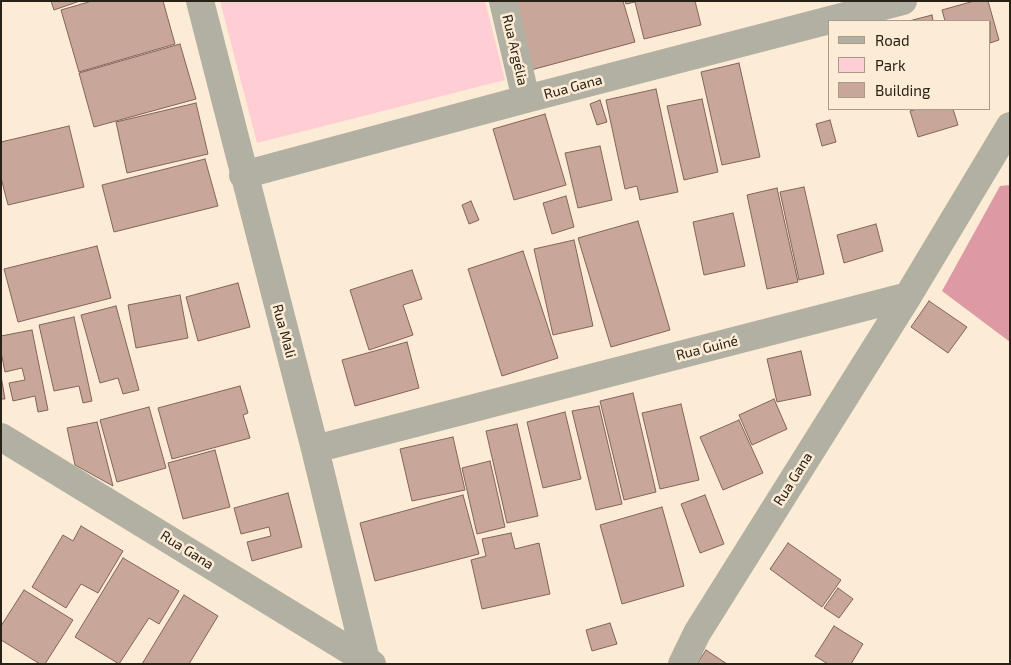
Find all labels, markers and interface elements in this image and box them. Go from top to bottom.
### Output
street label: Rua Argélia [499,13,531,87]
legend [828,20,991,110]
text: Road [875,31,910,49]
text: Park [875,56,906,74]
street label: Rua Gana [542,71,604,103]
text: Building [875,81,930,99]
street label: Rua Mali [269,302,299,360]
street label: Rua Guiné [674,332,740,364]
street label: Rua Gana [770,449,816,509]
street label: Rua Gana [157,527,217,573]

